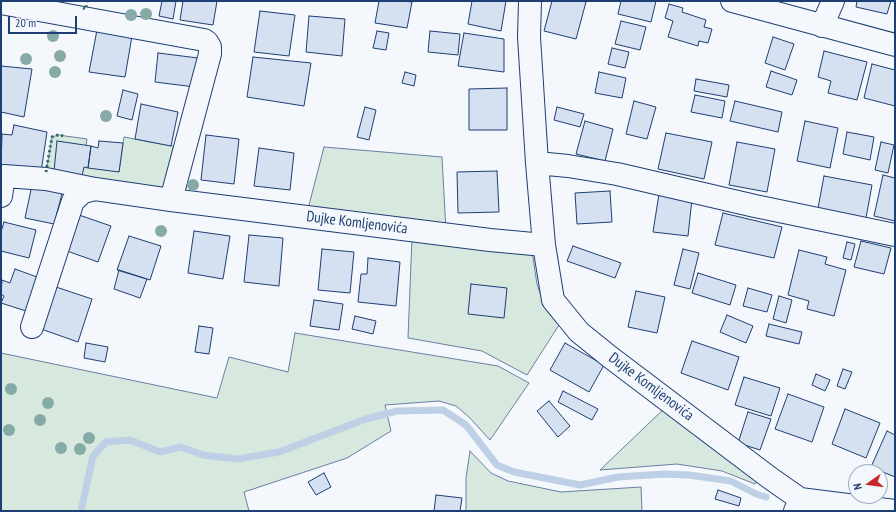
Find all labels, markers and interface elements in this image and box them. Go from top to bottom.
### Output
scale bar [10,8,79,34]
text: 20 m [15,15,36,30]
street label: Dujke Komljenovića [305,208,409,238]
street label: Dujke Komljenovića [605,349,697,425]
north arrow [848,464,888,504]
text: N [850,482,865,491]

